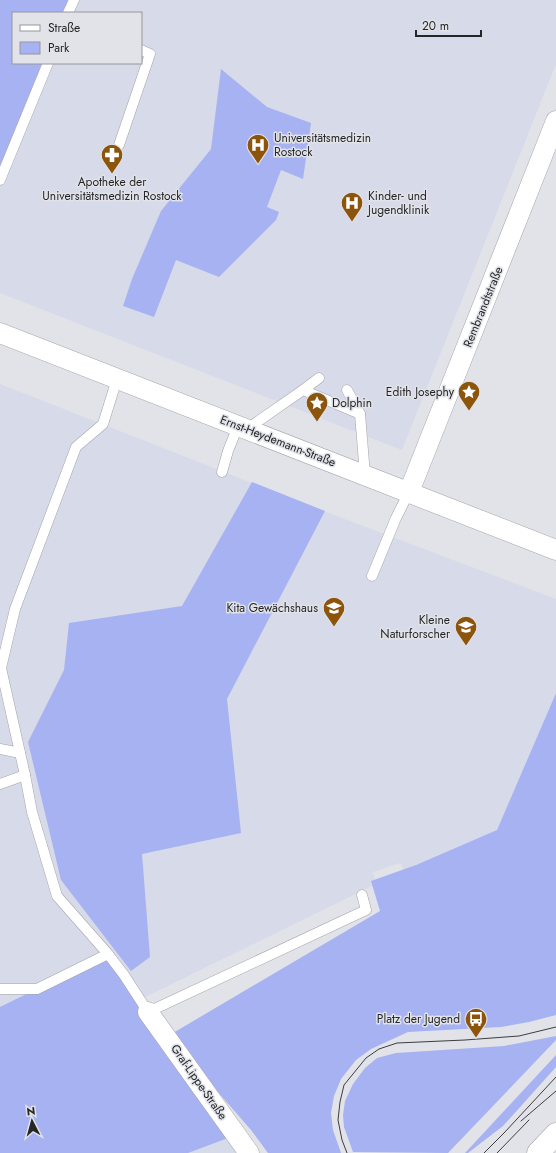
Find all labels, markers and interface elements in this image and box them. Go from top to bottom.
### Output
legend [12,12,142,64]
scale bar [416,12,481,38]
text: 20 m [422,17,449,35]
text: Straße [48,19,80,37]
text: Park [48,39,70,57]
place label: Universitätsmedizin Rostock [274,129,371,161]
hospital icon: Universitätsmedizin Rostock [245,132,271,165]
pharmacy icon: Apotheke der Universitätsmedizin Rostock [99,142,125,175]
place label: Apotheke der Universitätsmedizin Rostock [42,173,182,205]
place label: Kinder- und Jugendklinik [366,187,430,219]
hospital icon: Kinder- und Jugendklinik [339,190,365,223]
street label: Rembrandtstraße [459,264,507,350]
place icon: Edith Josephy [456,379,482,412]
place label: Edith Josephy [386,383,455,401]
place icon: Dolphin [304,390,330,423]
place label: Dolphin [332,394,372,412]
street label: Ernst-Heydemann-Straße [217,411,339,471]
school or university icon: Kita Gewächshaus [321,595,347,628]
place label: Kita Gewächshaus [226,599,318,617]
place label: Kleine Naturforscher [380,611,451,643]
school or university icon: Kleine Naturforscher [453,614,479,647]
bus stop icon: Platz der Jugend [463,1006,489,1039]
place label: Platz der Jugend [377,1010,460,1028]
street label: Graf-Lippe-Straße [166,1041,232,1123]
north arrow [12,1101,52,1141]
text: N [26,1103,36,1119]

